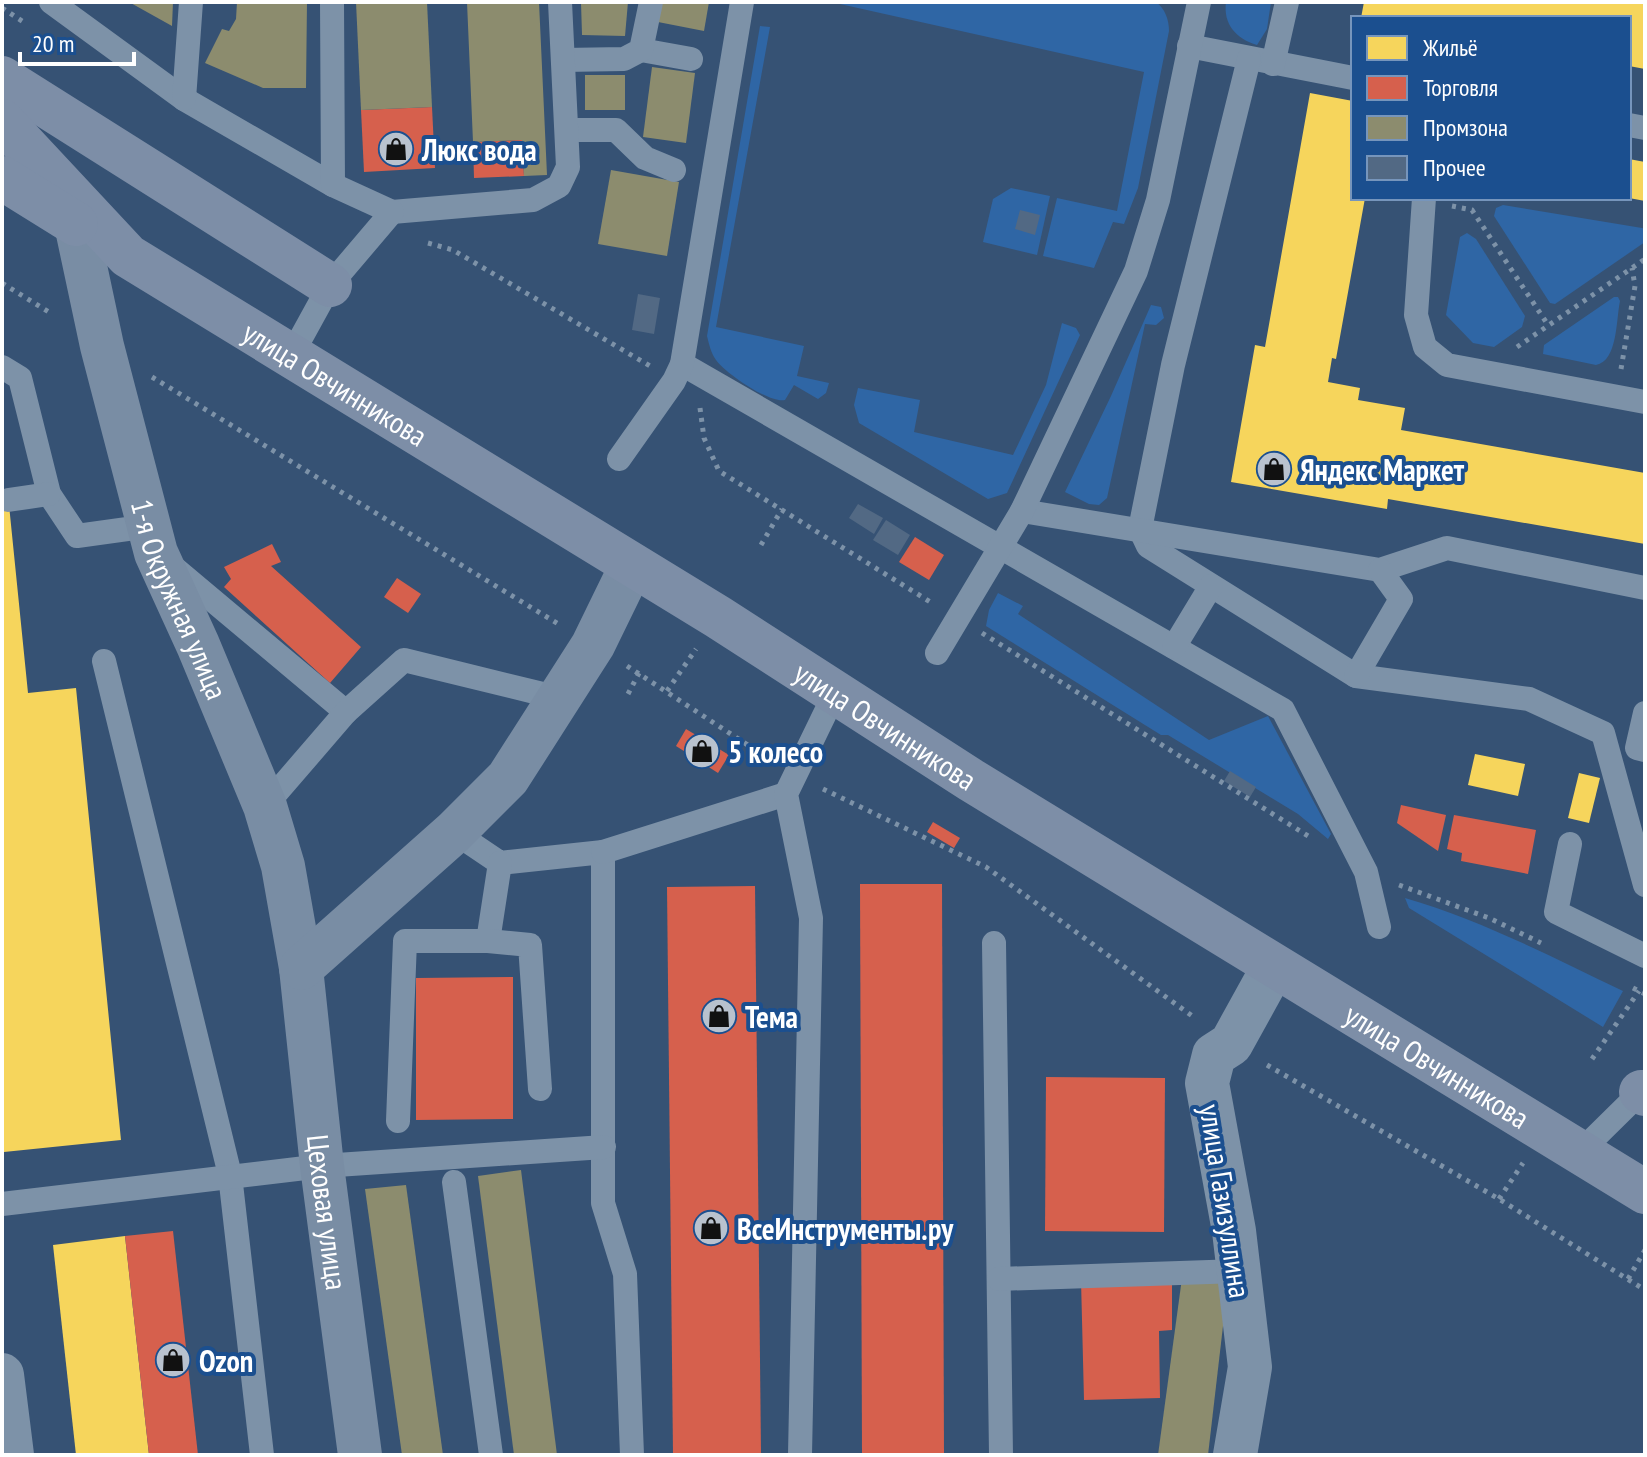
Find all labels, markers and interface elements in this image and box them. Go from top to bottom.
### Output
scale bar [20,16,134,66]
legend [1351,16,1631,200]
text: 20 m [32,28,74,59]
text: Жильё [1422,32,1478,63]
text: Торговля [1423,72,1498,103]
text: Промзона [1423,112,1508,143]
shop icon: Люкс вода [377,130,415,168]
place label: Люкс вода [421,130,537,169]
text: Прочее [1423,152,1486,183]
street label: улица Овчинникова [236,312,435,454]
shop icon: Яндекс Маркет [1255,450,1293,488]
place label: Яндекс Маркет [1300,450,1465,489]
street label: 1-я Окружная улица [123,495,238,705]
street label: улица Овчинникова [787,652,984,798]
shop icon: 5 колесо [683,732,721,770]
place label: 5 колесо [728,732,823,771]
street label: улица Овчинникова [1338,994,1537,1136]
shop icon: Тема [700,997,738,1035]
place label: Тема [745,997,798,1036]
street label: улица Газизуллина [1191,1101,1261,1301]
street label: Цеховая улица [299,1132,358,1292]
shop icon: ВсеИнструменты.ру [692,1209,730,1247]
place label: ВсеИнструменты.ру [737,1209,954,1248]
shop icon: Ozon [154,1341,192,1379]
place label: Ozon [199,1341,253,1380]

